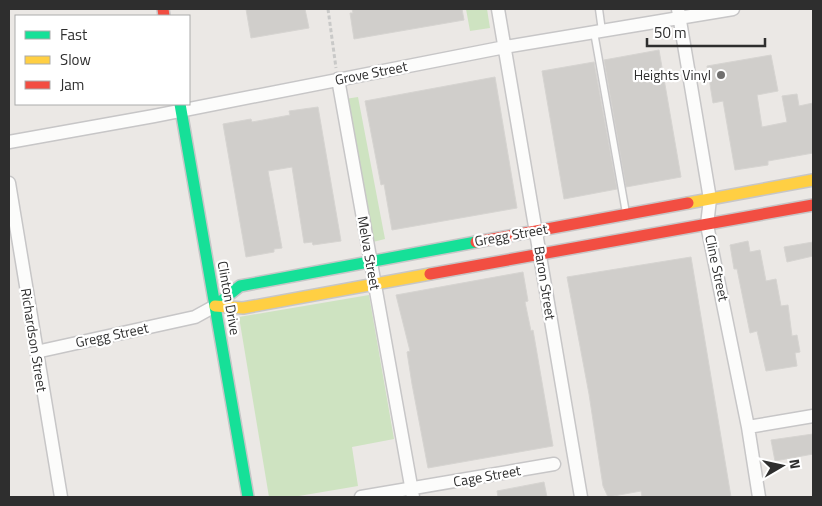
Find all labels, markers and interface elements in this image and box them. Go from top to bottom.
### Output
legend [15,15,190,105]
scale bar [647,15,764,47]
text: 50 m [654,21,687,44]
text: Fast [60,23,88,46]
text: Slow [60,48,91,71]
street label: Grove Street [333,55,409,90]
place label: Heights Vinyl [634,64,711,85]
marker: Heights Vinyl [715,69,727,81]
text: Jam [60,73,84,96]
street label: Melva Street [353,214,386,292]
street label: Gregg Street [473,218,549,251]
street label: Cline Street [700,233,735,303]
street label: Baron Street [529,245,562,321]
street label: Clinton Drive [213,259,246,337]
street label: Richardson Street [16,286,53,393]
street label: Gregg Street [74,317,150,352]
north arrow [757,441,807,491]
text: N [784,457,806,470]
street label: Cage Street [452,459,522,492]

